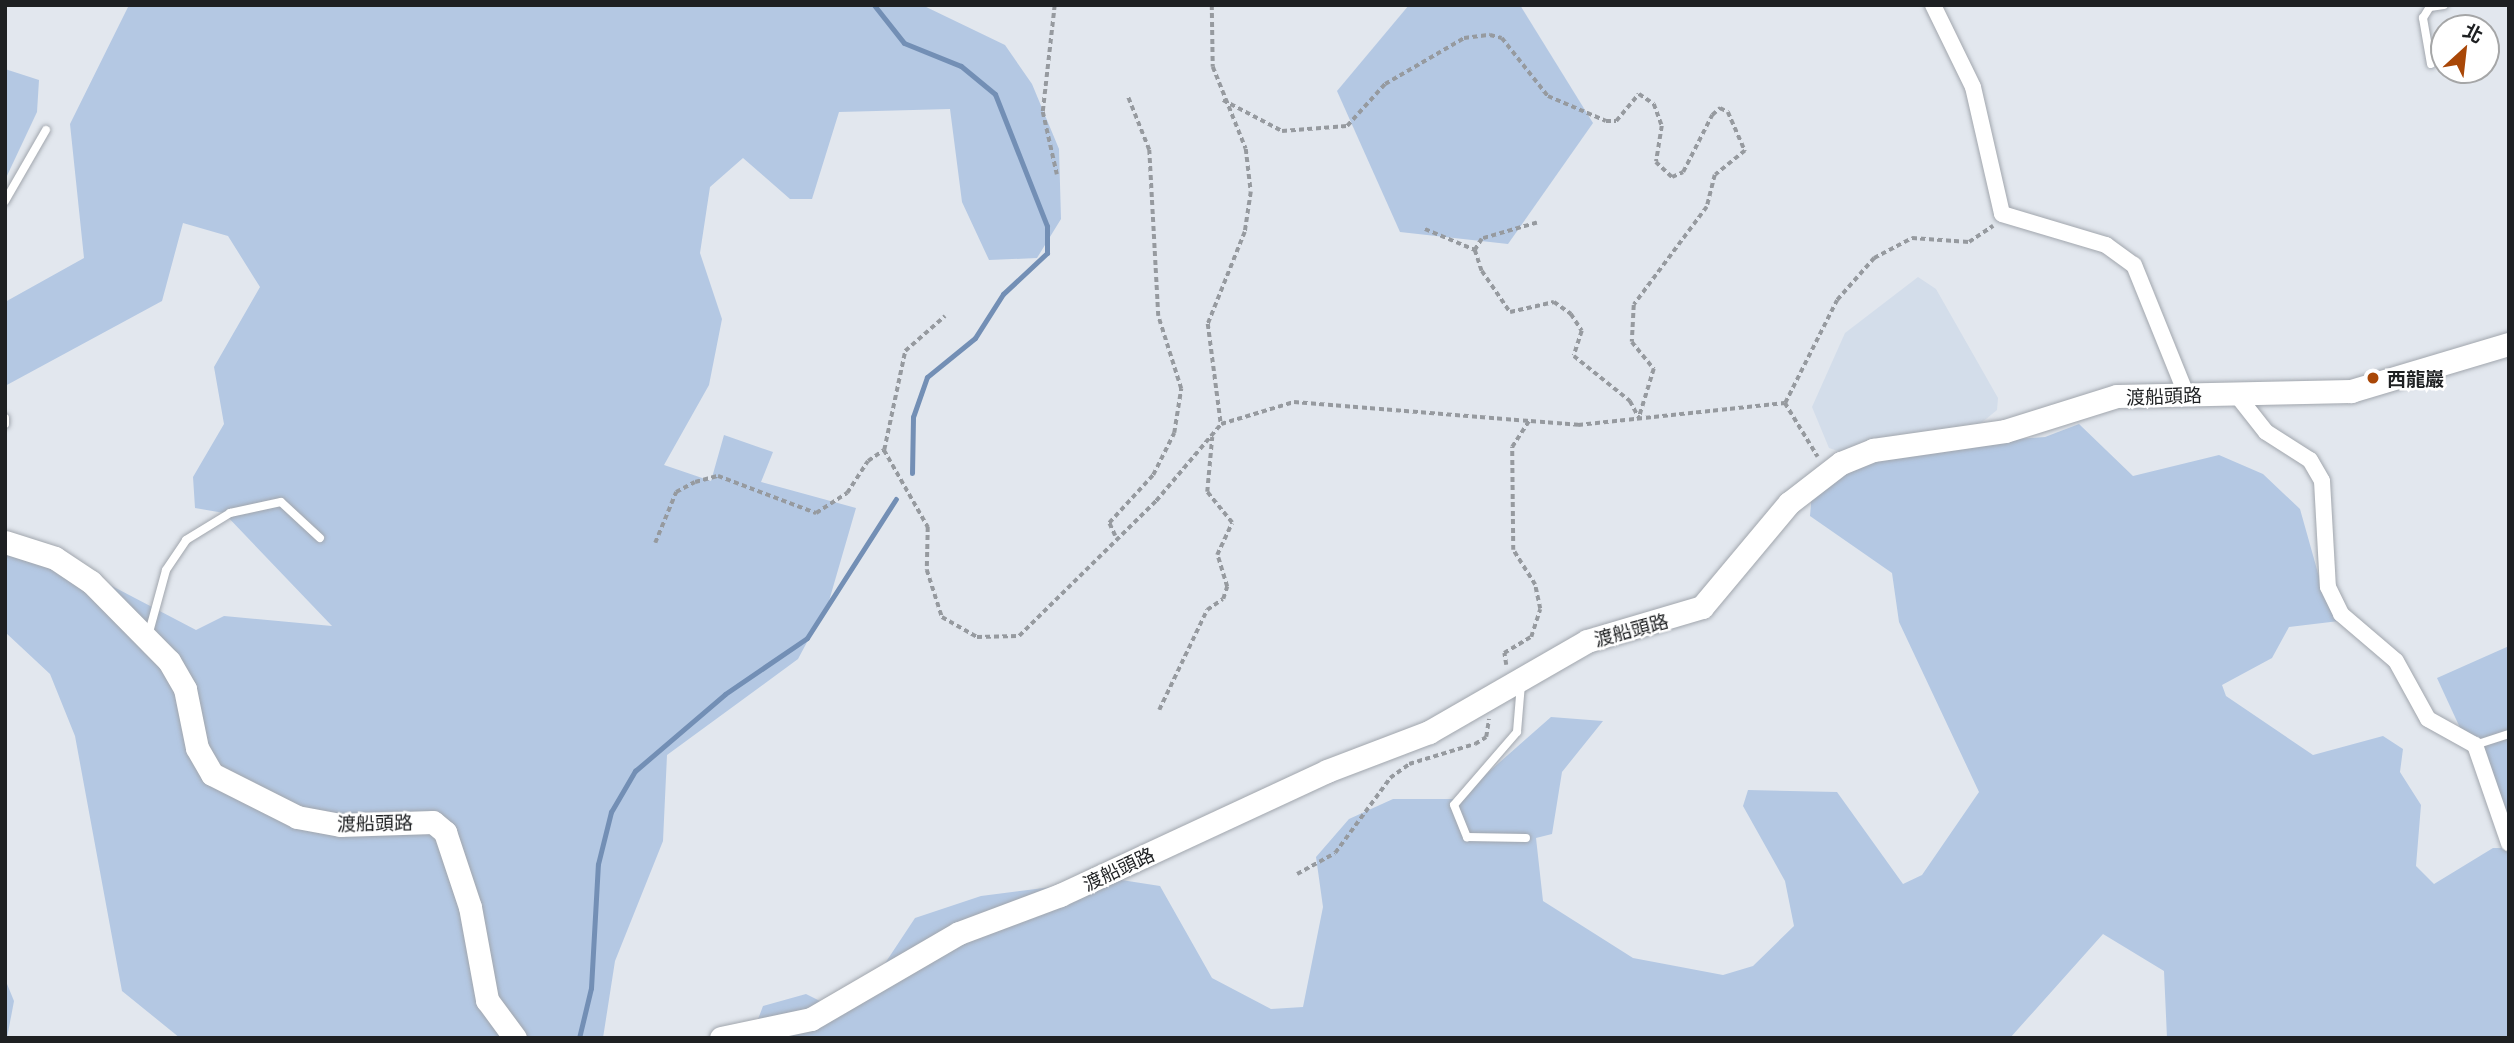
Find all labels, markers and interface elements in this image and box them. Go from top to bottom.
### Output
north arrow [2430,14,2500,84]
text: 北 [2459,15,2488,48]
place label: 西龍巖 [2387,367,2444,389]
marker: 西龍巖 [2365,370,2381,386]
street label: 渡船頭路 [2126,382,2202,408]
street label: 渡船頭路 [1591,608,1671,650]
street label: 渡船頭路 [337,810,413,834]
street label: 渡船頭路 [1079,842,1157,894]

